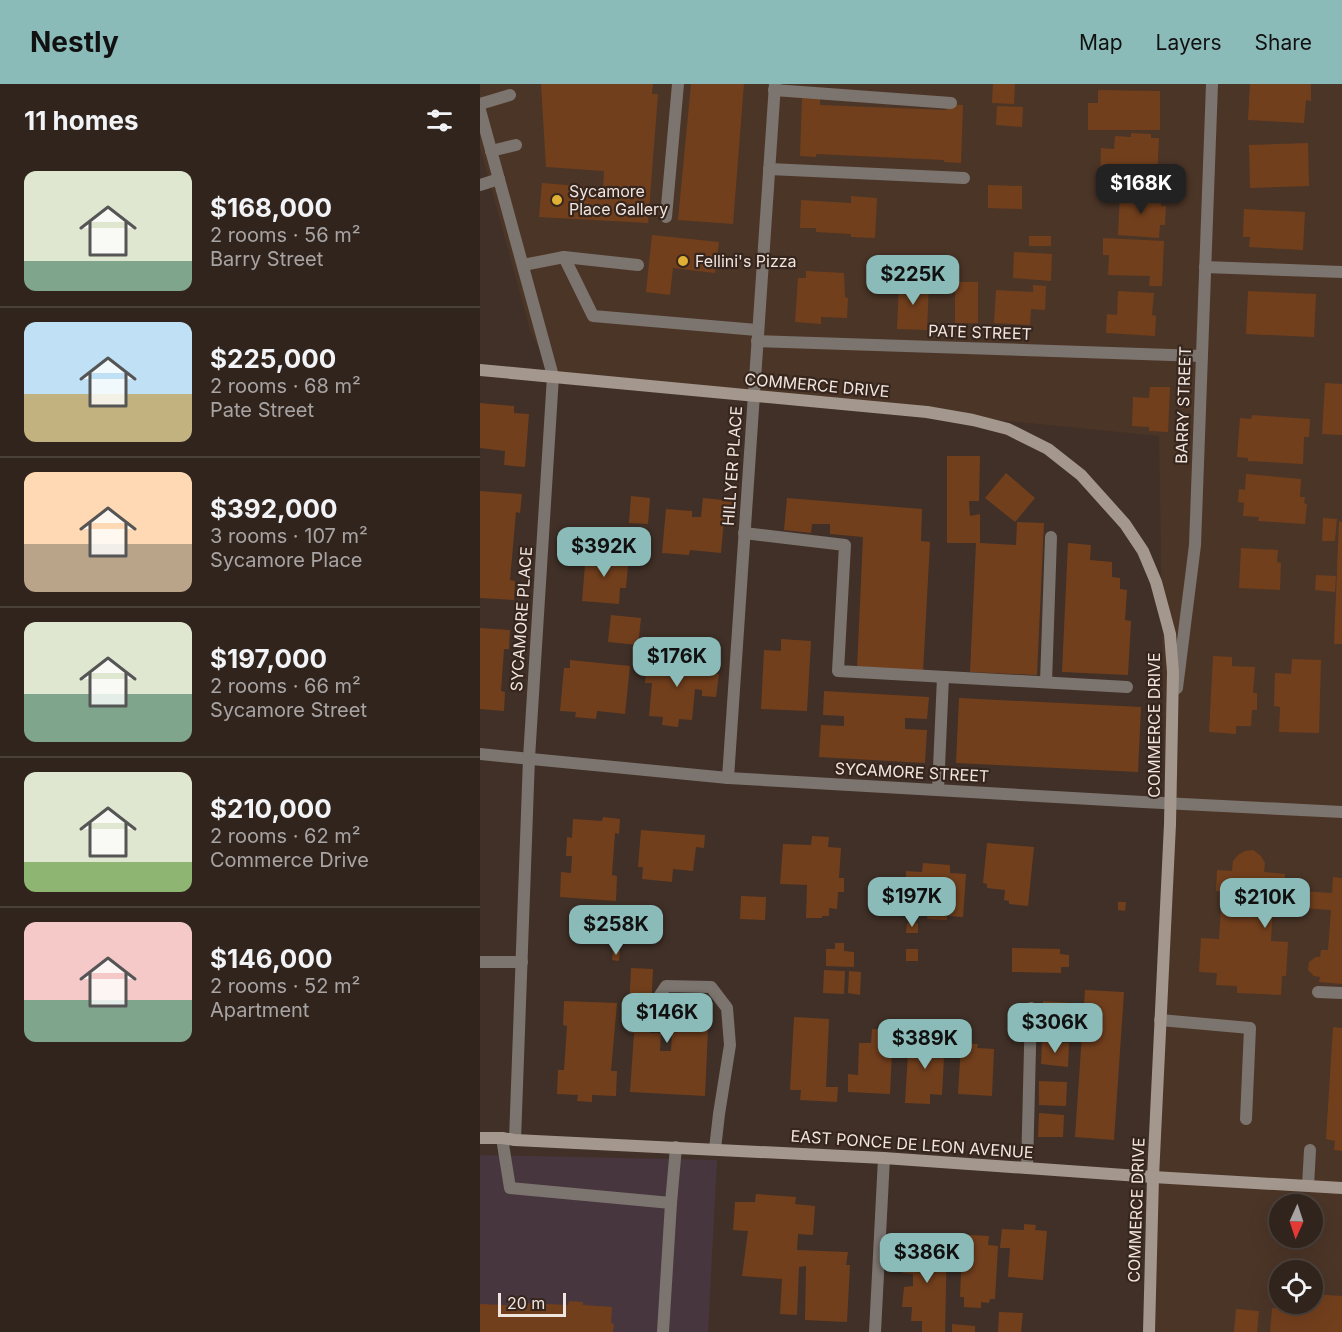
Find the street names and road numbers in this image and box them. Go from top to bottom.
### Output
street label: PATE STREET [928,320,1032,344]
street label: BARRY STREET [1171,346,1195,464]
street label: COMMERCE DRIVE [744,369,890,401]
street label: HILLYER PLACE [718,405,746,527]
street label: SYCAMORE PLACE [506,546,536,692]
street label: COMMERCE DRIVE [1144,652,1164,798]
street label: SYCAMORE STREET [834,758,990,786]
street label: EAST PONCE DE LEON AVENUE [790,1126,1034,1162]
street label: COMMERCE DRIVE [1123,1137,1149,1283]

